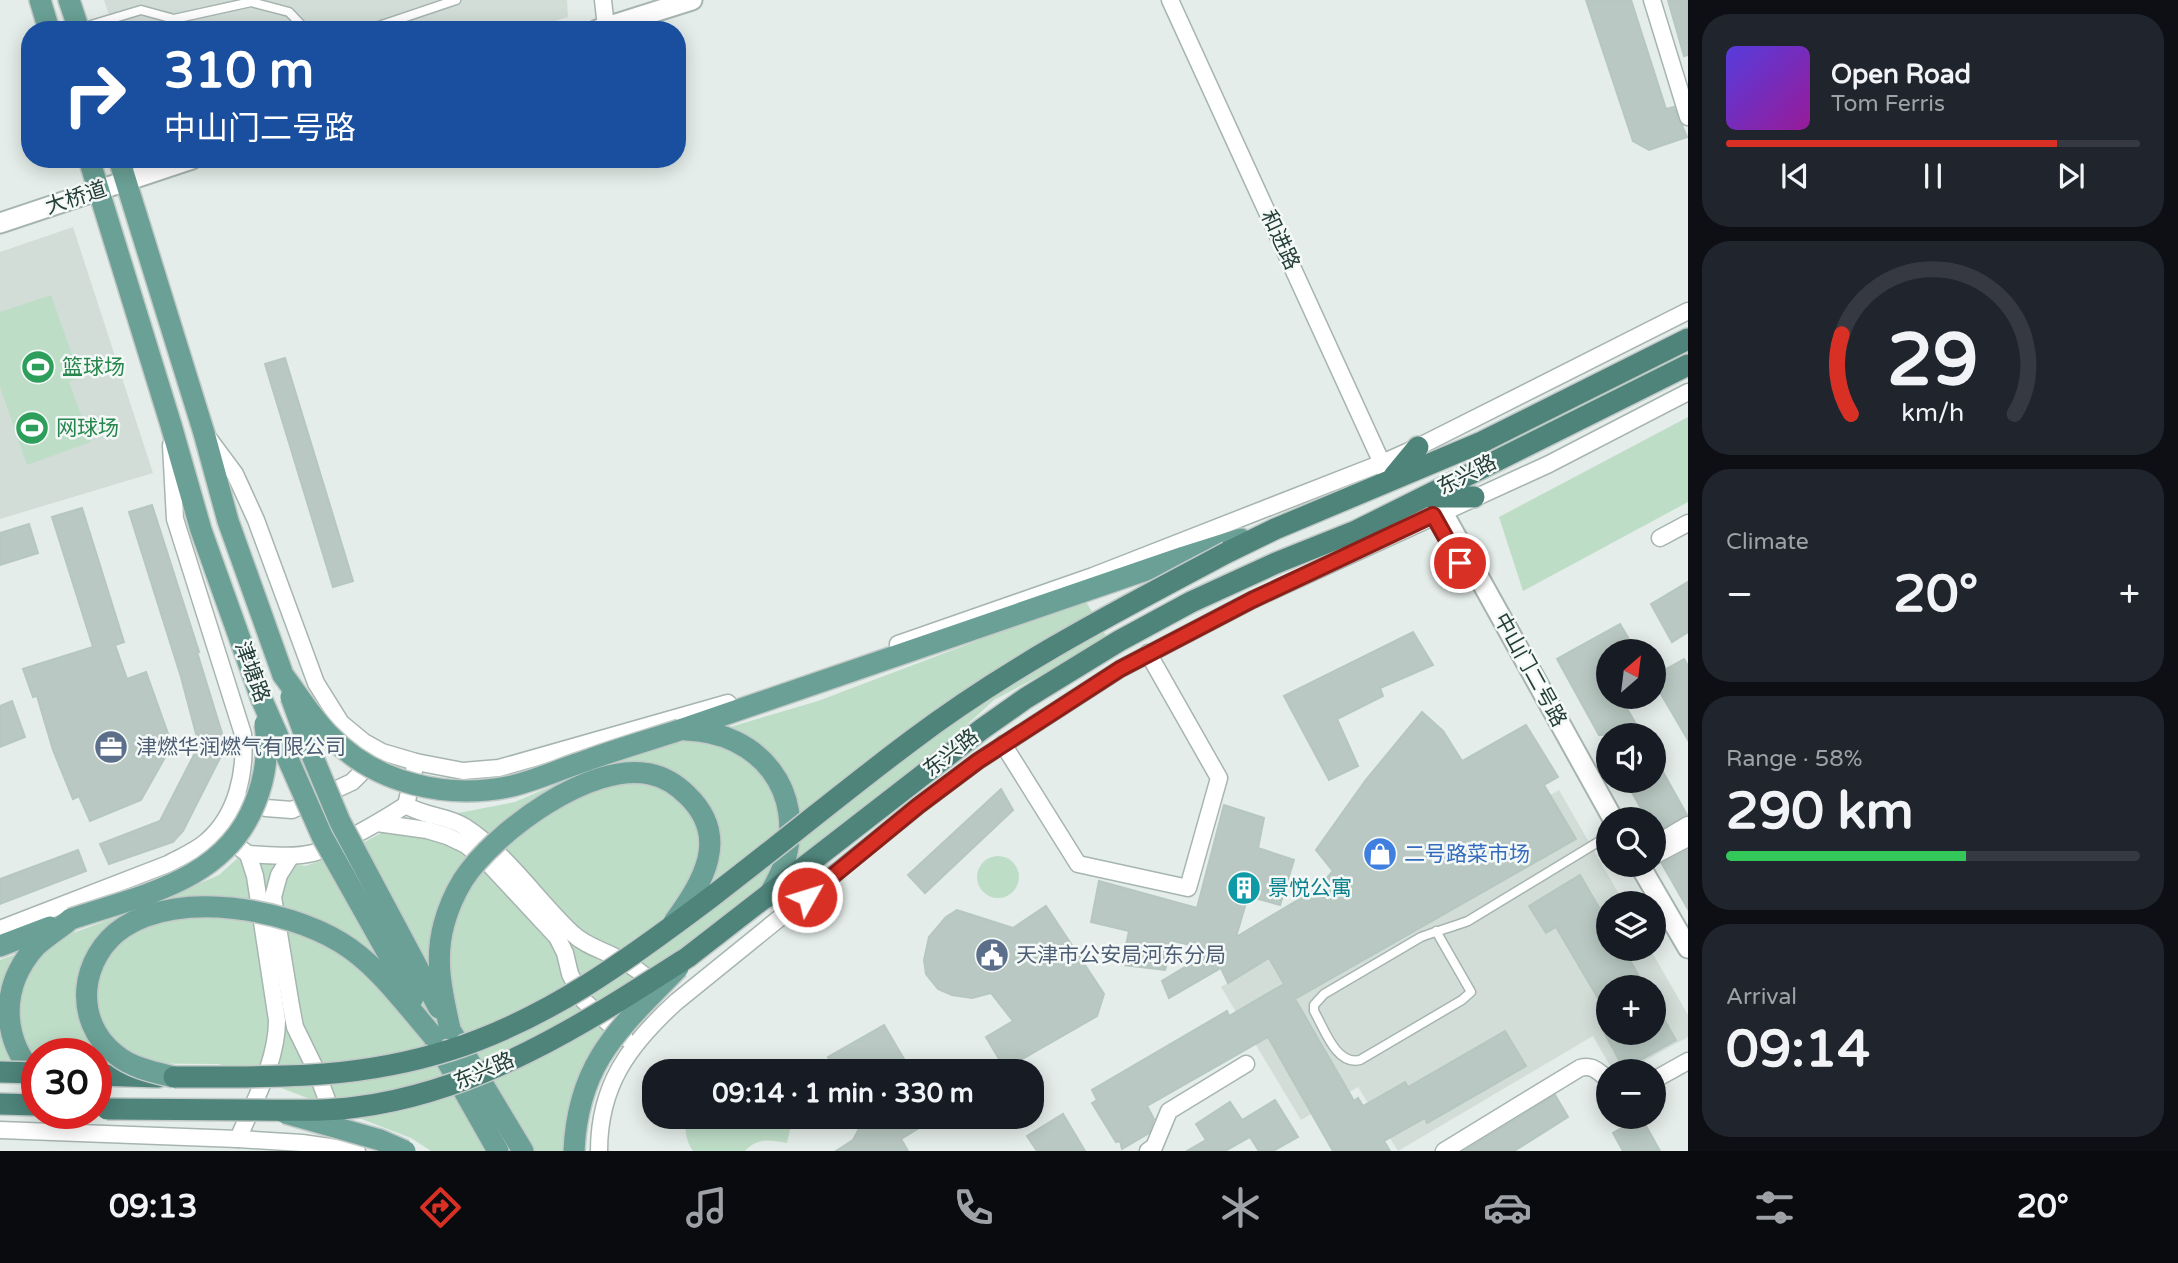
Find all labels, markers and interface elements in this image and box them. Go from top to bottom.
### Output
text: 310 m [164,42,314,101]
icon: right [49,49,140,140]
text: Open Road [1831,59,1971,90]
text: Tom Ferris [1831,90,1945,118]
text: 中山门二号路 [164,110,356,148]
icon: previous [1776,157,1814,195]
icon: pause [1914,157,1952,195]
icon: next [2052,157,2090,195]
street label: 大桥道 [42,176,110,220]
street label: 和进路 [1255,206,1305,274]
text: 29 [1887,318,1979,406]
sports icon: 篮球场 [19,348,57,386]
place label: 篮球场 [62,355,125,380]
text: km/h [1902,398,1964,428]
sports icon: 网球场 [13,409,51,447]
place label: 网球场 [56,416,119,441]
street label: 东兴路 [1433,450,1501,500]
text: Climate [1726,528,1809,556]
pin [1430,533,1490,593]
icon: arrive [1441,544,1479,582]
text: 20° [1893,563,1978,626]
text: − [1726,572,1753,618]
text: + [2119,572,2140,618]
street label: 中山门二号路 [1489,609,1571,731]
street label: 津塘路 [229,638,275,706]
north arrow [1596,639,1666,709]
map controls [1596,639,1666,1129]
button: sound [1596,723,1666,793]
street label: 东兴路 [918,724,984,782]
office icon: 津燃华润燃气有限公司 [92,728,130,766]
place label: 津燃华润燃气有限公司 [136,735,346,760]
text: Range · 58% [1726,745,1862,773]
text: 290 km [1726,780,1914,843]
button: search [1596,807,1666,877]
shop icon: 二号路菜市场 [1361,835,1399,873]
place label: 二号路菜市场 [1404,842,1530,867]
position arrow [770,860,844,934]
building icon: 景悦公寓 [1225,869,1263,907]
place label: 景悦公寓 [1268,876,1352,901]
button: layers [1596,891,1666,961]
public building icon: 天津市公安局河东分局 [973,936,1011,974]
place label: 天津市公安局河东分局 [1016,943,1226,968]
button: + [1596,975,1666,1045]
text: Arrival [1726,983,1797,1011]
text: 09:14 [1726,1018,1870,1081]
speed limit sign: 30 [21,1038,112,1129]
street label: 东兴路 [450,1047,518,1095]
button: − [1596,1059,1666,1129]
text: 09:14 · 1 min · 330 m [712,1078,974,1109]
icon: directions [416,1183,465,1232]
icon: music [682,1183,731,1232]
icon: phone [949,1183,998,1232]
icon: climate [1216,1183,1265,1232]
icon: car [1483,1183,1532,1232]
icon: filters [1750,1183,1799,1232]
text: 09:13 [109,1188,198,1226]
text: 20° [2017,1188,2069,1226]

